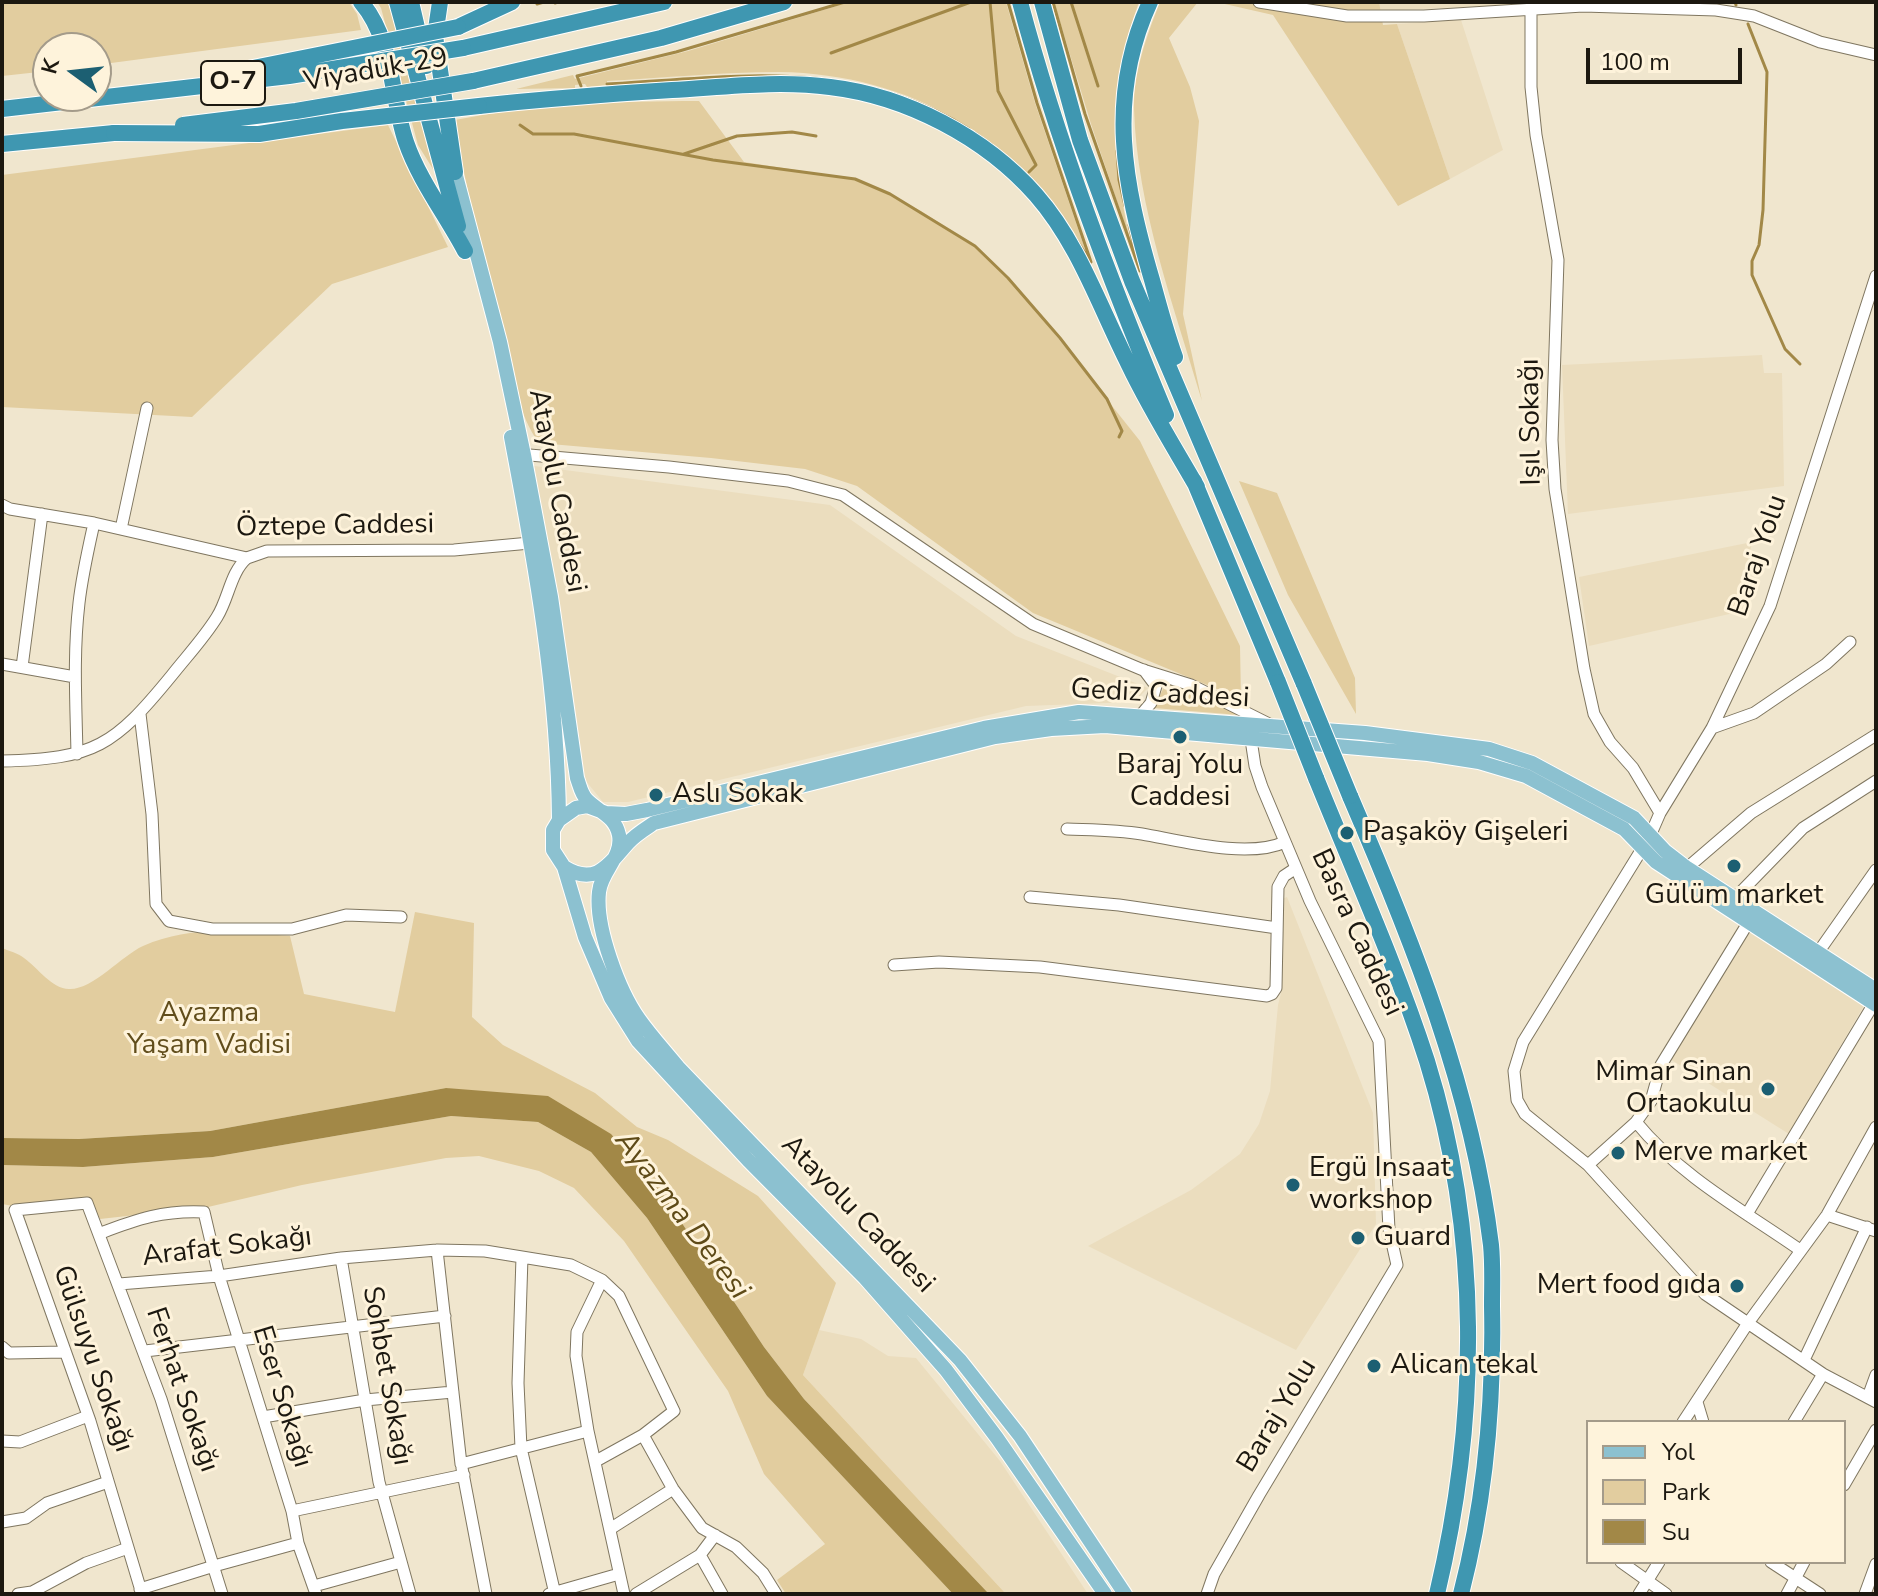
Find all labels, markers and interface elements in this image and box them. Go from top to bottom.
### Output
north arrow [32,32,112,112]
scale bar [1590,32,1746,82]
street label: Viyadük-29 [301,42,451,100]
text: 100 m [1600,46,1670,78]
text: K [34,55,67,77]
road number: O-7 [201,61,265,105]
street label: Işıl Sokağı [1514,358,1550,486]
street label: Atayolu Caddesi [520,387,592,595]
street label: Baraj Yolu [1723,491,1795,621]
street label: Öztepe Caddesi [236,508,434,546]
street label: Gediz Caddesi [1070,674,1250,716]
marker: Baraj Yolu Caddesi [1171,728,1189,746]
place label: Baraj Yolu Caddesi [1117,749,1243,815]
place label: Aslı Sokak [672,778,803,812]
marker: Aslı Sokak [647,786,665,804]
place label: Paşaköy Gişeleri [1363,816,1569,850]
marker: Paşaköy Gişeleri [1338,824,1356,842]
street label: Basra Caddesi [1303,844,1409,1022]
marker: Gülüm market [1725,857,1743,875]
place label: Gülüm market [1645,879,1823,913]
park label: Ayazma Yaşam Vadisi [127,997,291,1063]
place label: Mimar Sinan Ortaokulu [1595,1056,1752,1122]
marker: Mimar Sinan Ortaokulu [1759,1080,1777,1098]
water label: Ayazma Deresi [606,1125,756,1307]
street label: Atayolu Caddesi [773,1129,941,1301]
place label: Merve market [1634,1136,1807,1170]
marker: Merve market [1609,1144,1627,1162]
place label: Ergü Insaat workshop [1309,1152,1451,1218]
marker: Ergü Insaat workshop [1284,1176,1302,1194]
street label: Arafat Sokağı [140,1221,314,1275]
place label: Guard [1374,1221,1451,1255]
marker: Guard [1349,1229,1367,1247]
street label: Gülsuyu Sokağı [44,1261,140,1457]
place label: Mert food gıda [1537,1269,1721,1303]
marker: Mert food gıda [1728,1277,1746,1295]
street label: Sohbet Sokağı [354,1284,418,1468]
street label: Ferhat Sokağı [137,1303,225,1477]
street label: Eser Sokağı [244,1322,318,1472]
place label: Alican tekal [1390,1349,1538,1383]
street label: Baraj Yolu [1231,1353,1325,1479]
marker: Alican tekal [1365,1357,1383,1375]
legend [1586,1420,1846,1564]
text: Yol [1662,1436,1695,1468]
text: Park [1662,1476,1710,1508]
text: Su [1662,1516,1690,1548]

